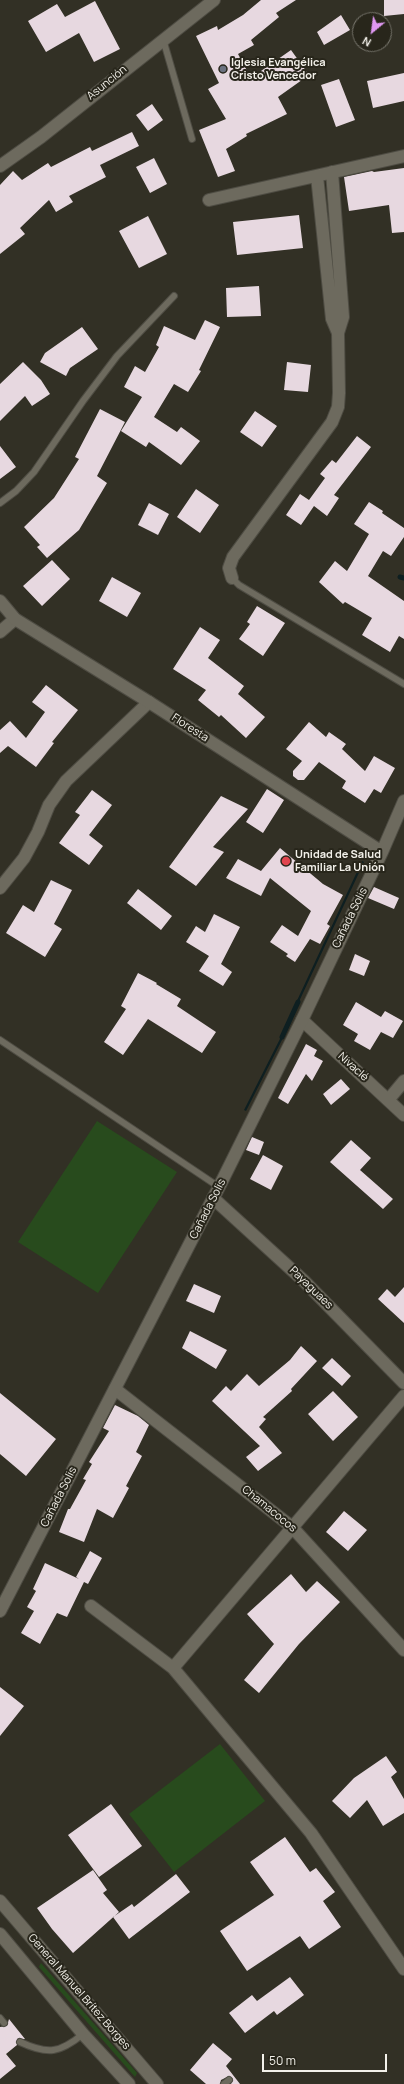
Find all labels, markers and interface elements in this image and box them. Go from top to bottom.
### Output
north arrow [352,12,392,52]
text: N [359,34,374,51]
place label: Iglesia Evangélica Cristo Vencedor [231,56,326,82]
street label: Asunción [84,63,130,103]
marker: Iglesia Evangélica Cristo Vencedor [218,64,228,74]
street label: Floresta [169,711,211,745]
place label: Unidad de Salud Familiar La Unión [295,848,385,874]
marker: Unidad de Salud Familiar La Unión [280,855,292,867]
street label: Cañada Solis [330,886,370,950]
street label: Nivaclé [335,1050,371,1084]
street label: Cañada Solis [187,1177,229,1241]
street label: Payaguaes [287,1264,335,1312]
street label: Cañada Solis [38,1465,80,1529]
street label: Chamacocos [239,1483,299,1535]
street label: General Manuel Brítez Borges [25,1932,133,2052]
scale bar [264,2046,389,2072]
text: 50 m [269,2052,296,2069]

